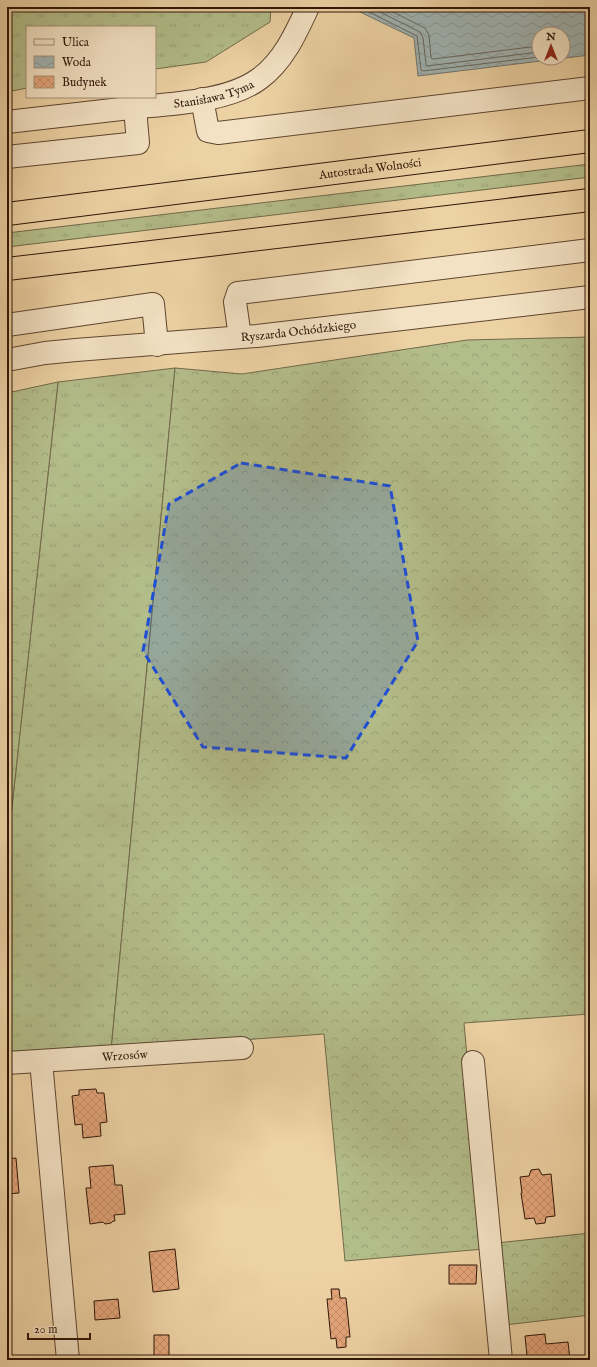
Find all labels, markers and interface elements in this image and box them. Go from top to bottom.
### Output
legend [26,26,156,98]
north arrow [531,26,571,66]
text: N [545,30,556,44]
text: Ulica [62,35,90,50]
text: Woda [62,55,92,70]
text: Budynek [62,75,107,90]
street label: Stanisława Tyma [173,76,257,111]
street label: Autostrada Wolności [317,155,422,182]
street label: Ryszarda Ochódzkiego [240,317,357,345]
street label: Wrzosów [101,1046,149,1064]
scale bar [28,1315,90,1341]
text: 20 m [34,1322,57,1337]

